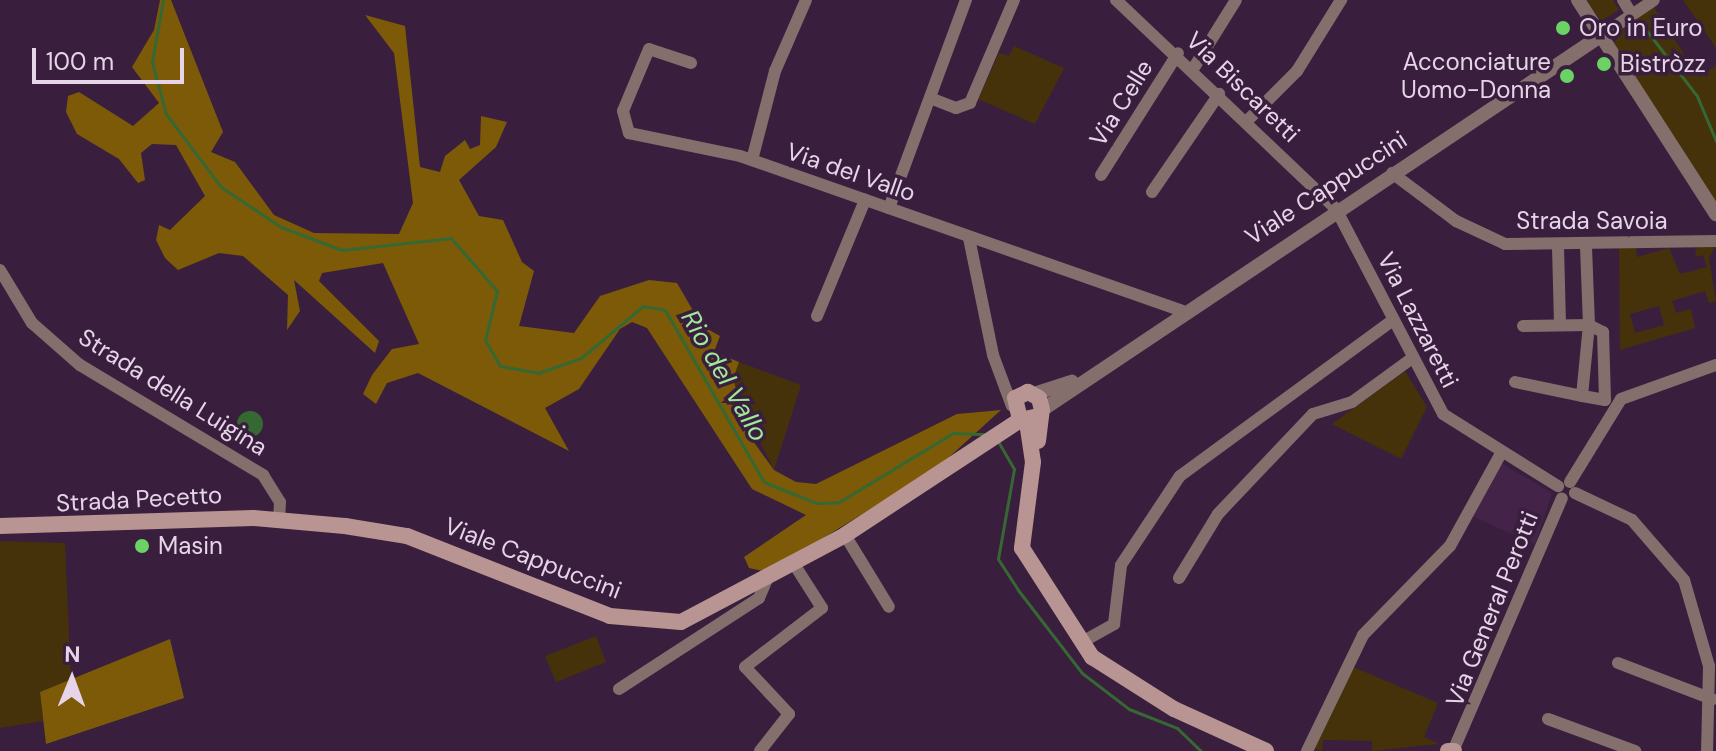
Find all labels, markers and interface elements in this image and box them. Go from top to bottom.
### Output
place label: Oro in Euro [1579,14,1703,42]
marker: Oro in Euro [1554,19,1572,37]
street label: Via Biscaretti [1180,26,1306,148]
scale bar [36,32,188,82]
text: 100 m [46,46,114,77]
place label: Acconciature Uomo-Donna [1401,48,1551,104]
place label: Bistròzz [1620,50,1706,78]
street label: Via Celle [1083,54,1159,152]
marker: Bistròzz [1595,55,1613,73]
marker: Acconciature Uomo-Donna [1558,67,1576,85]
street label: Viale Cappuccini [1240,125,1412,251]
street label: Via del Vallo [783,137,919,207]
street label: Strada Savoia [1516,207,1668,235]
street label: Via Lazzaretti [1372,247,1464,393]
water label: Rio del Vallo [674,305,774,447]
street label: Strada della Luigina [73,322,273,462]
street label: Strada Pecetto [55,480,223,518]
street label: Via General Perotti [1440,507,1544,711]
street label: Viale Cappuccini [441,511,625,605]
place label: Masin [158,532,223,560]
marker: Masin [133,537,151,555]
north arrow [32,639,112,719]
text: N [64,640,81,669]

